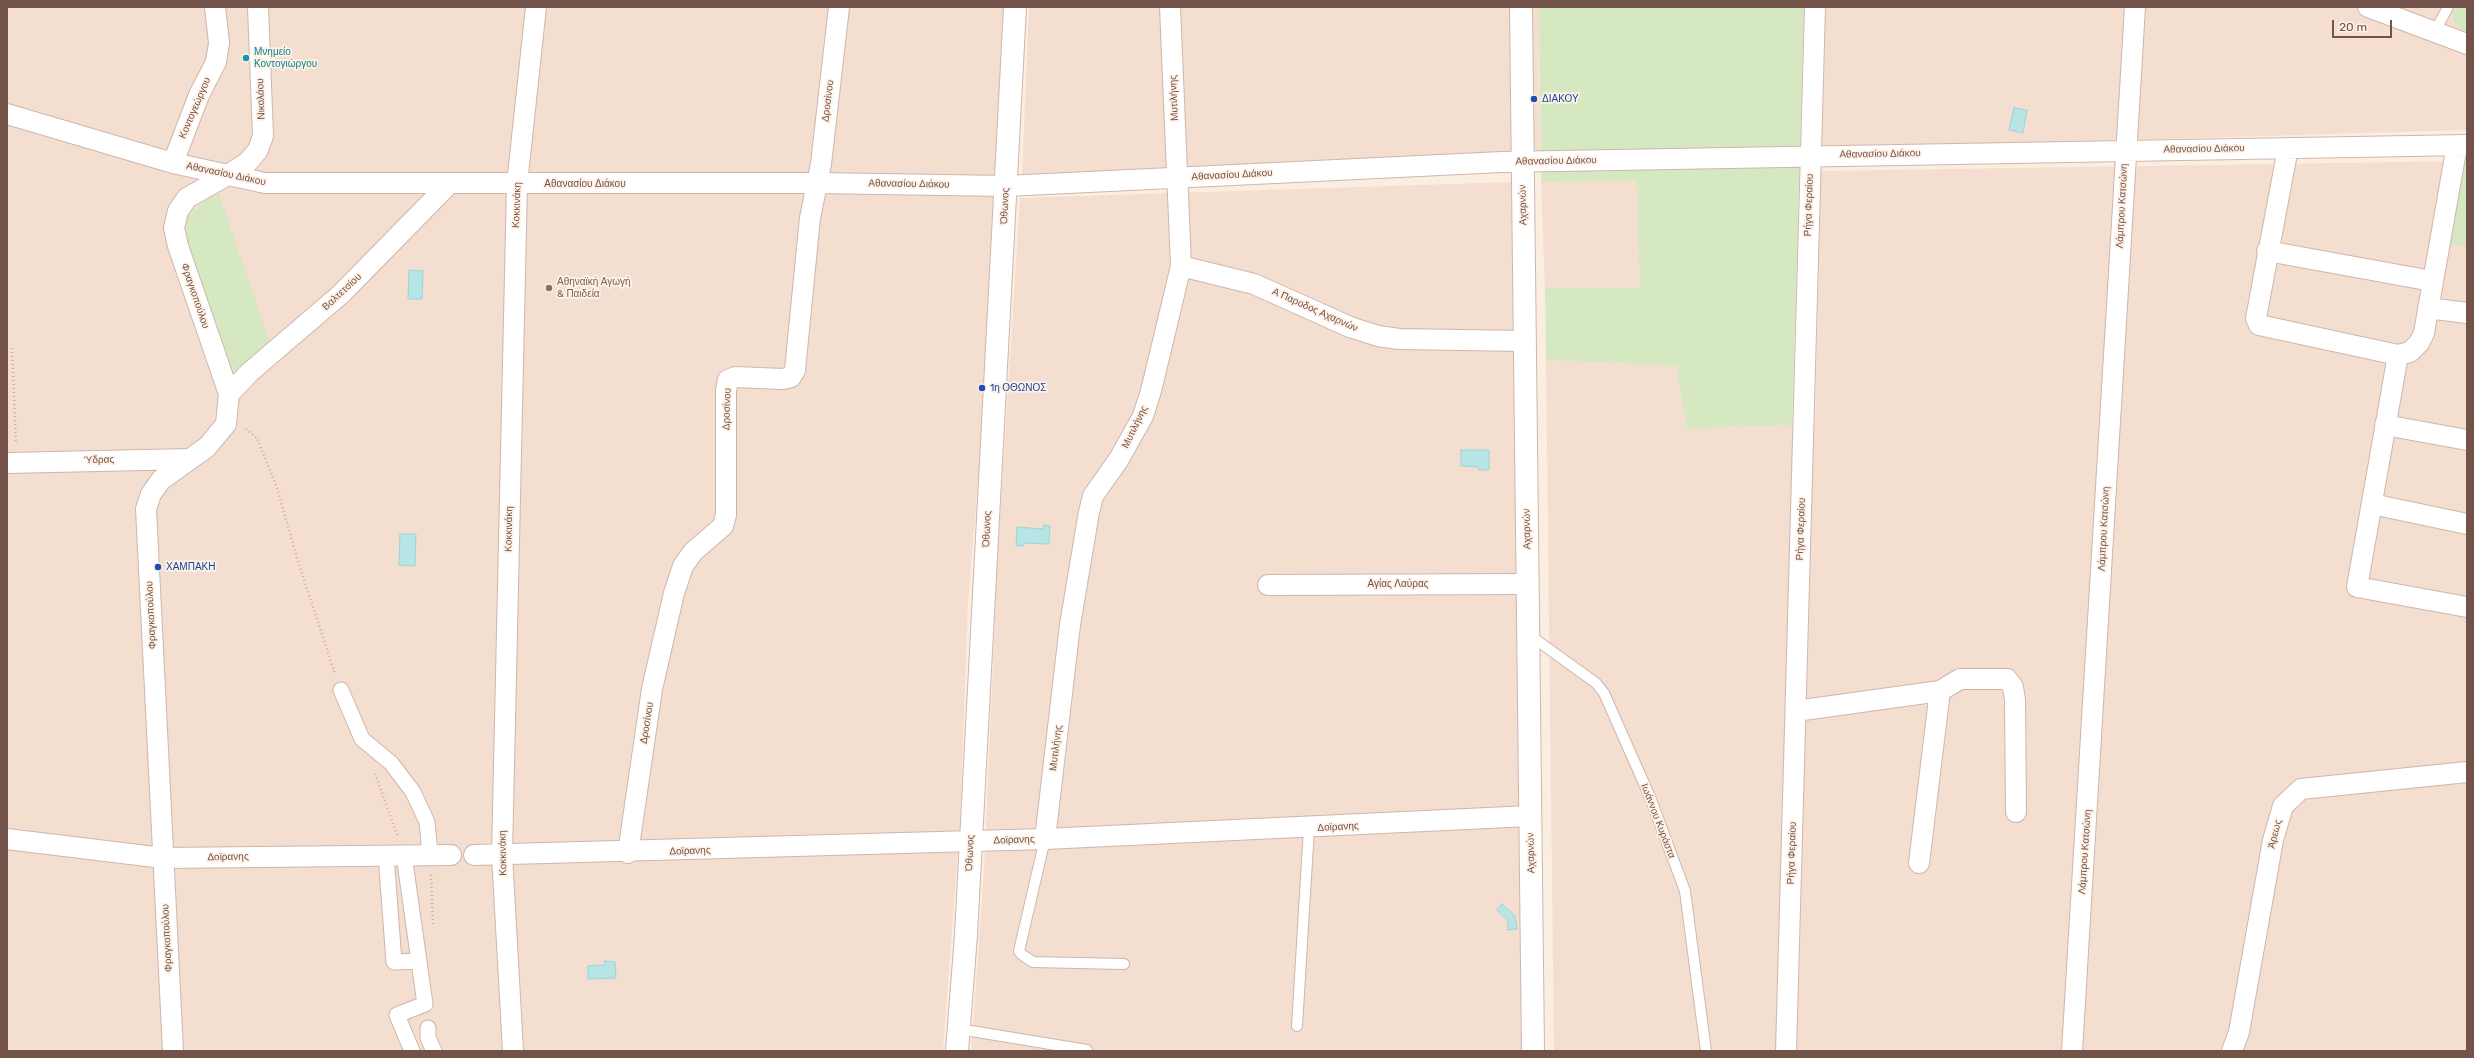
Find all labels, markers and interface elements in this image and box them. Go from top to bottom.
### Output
scale bar [2334,12,2394,38]
text: 20 m [2339,20,2367,34]
place label: Μνημείο Κοντογιώργου [254,46,317,70]
marker: Μνημείο Κοντογιώργου [241,53,251,63]
street label: Μυτιλήνης [1167,75,1181,121]
street label: Κοντογεώργου [177,76,213,140]
street label: Νικολάου [254,78,268,120]
street label: Δροσίνου [819,79,837,123]
place label: ΔΙΑΚΟΥ [1542,93,1579,105]
marker: ΔΙΑΚΟΥ [1529,94,1539,104]
street label: Αθανασίου Διάκου [2163,142,2245,156]
street label: Αθανασίου Διάκου [1839,147,1921,161]
street label: Αθανασίου Διάκου [1515,154,1597,168]
street label: Αθανασίου Διάκου [185,160,267,188]
street label: Λάμπρου Κατσώνη [2114,163,2130,249]
street label: Αθανασίου Διάκου [1191,167,1273,183]
street label: Ρήγα Φεραίου [1802,173,1816,237]
street label: Αθανασίου Διάκου [868,177,950,191]
street label: Αθανασίου Διάκου [544,178,626,190]
street label: Κοκκινάκη [510,182,524,228]
street label: Αχαρνών [1517,185,1529,225]
street label: Όθωνος [998,187,1012,225]
street label: Φραγκοπούλου [178,262,212,330]
street label: Βαλτετσίου [320,271,364,313]
place label: Αθηναϊκή Αγωγή & Παιδεία [557,276,631,300]
marker: Αθηναϊκή Αγωγή & Παιδεία [544,283,554,293]
street label: Α Παροδος Αχαρνών [1270,286,1360,334]
place label: 1η ΟΘΩΝΟΣ [990,382,1047,394]
marker: 1η ΟΘΩΝΟΣ [977,383,987,393]
street label: Δροσίνου [720,388,734,430]
street label: Μυτιλήνης [1120,404,1150,450]
street label: Ύδρας [84,453,114,467]
street label: Λάμπρου Κατσώνη [2096,486,2112,572]
street label: Ρήγα Φεραίου [1794,497,1808,561]
street label: Κοκκινάκη [503,506,515,552]
street label: Αχαρνών [1521,509,1533,549]
street label: Όθωνος [980,510,994,548]
place label: ΧΑΜΠΑΚΗ [166,561,215,573]
marker: ΧΑΜΠΑΚΗ [153,562,163,572]
street label: Αγίας Λαύρας [1368,578,1428,590]
street label: Φραγκοπούλου [143,581,159,649]
street label: Δροσίνου [638,701,656,745]
street label: Μυτιλήνης [1047,724,1065,772]
street label: Ιωάννου Κυράστα [1638,782,1678,860]
street label: Λάμπρου Κατσώνη [2076,809,2094,895]
street label: Άρεως [2266,818,2284,850]
street label: Δοϊρανης [1317,820,1359,834]
street label: Ρήγα Φεραίου [1785,821,1799,885]
street label: Κοκκινάκη [497,830,509,876]
street label: Δοϊρανης [993,833,1035,847]
street label: Αχαρνών [1525,833,1537,873]
street label: Όθωνος [963,834,977,872]
street label: Δοϊρανης [669,844,711,858]
street label: Δοϊρανης [207,851,249,863]
street label: Φραγκοπούλου [159,904,175,972]

